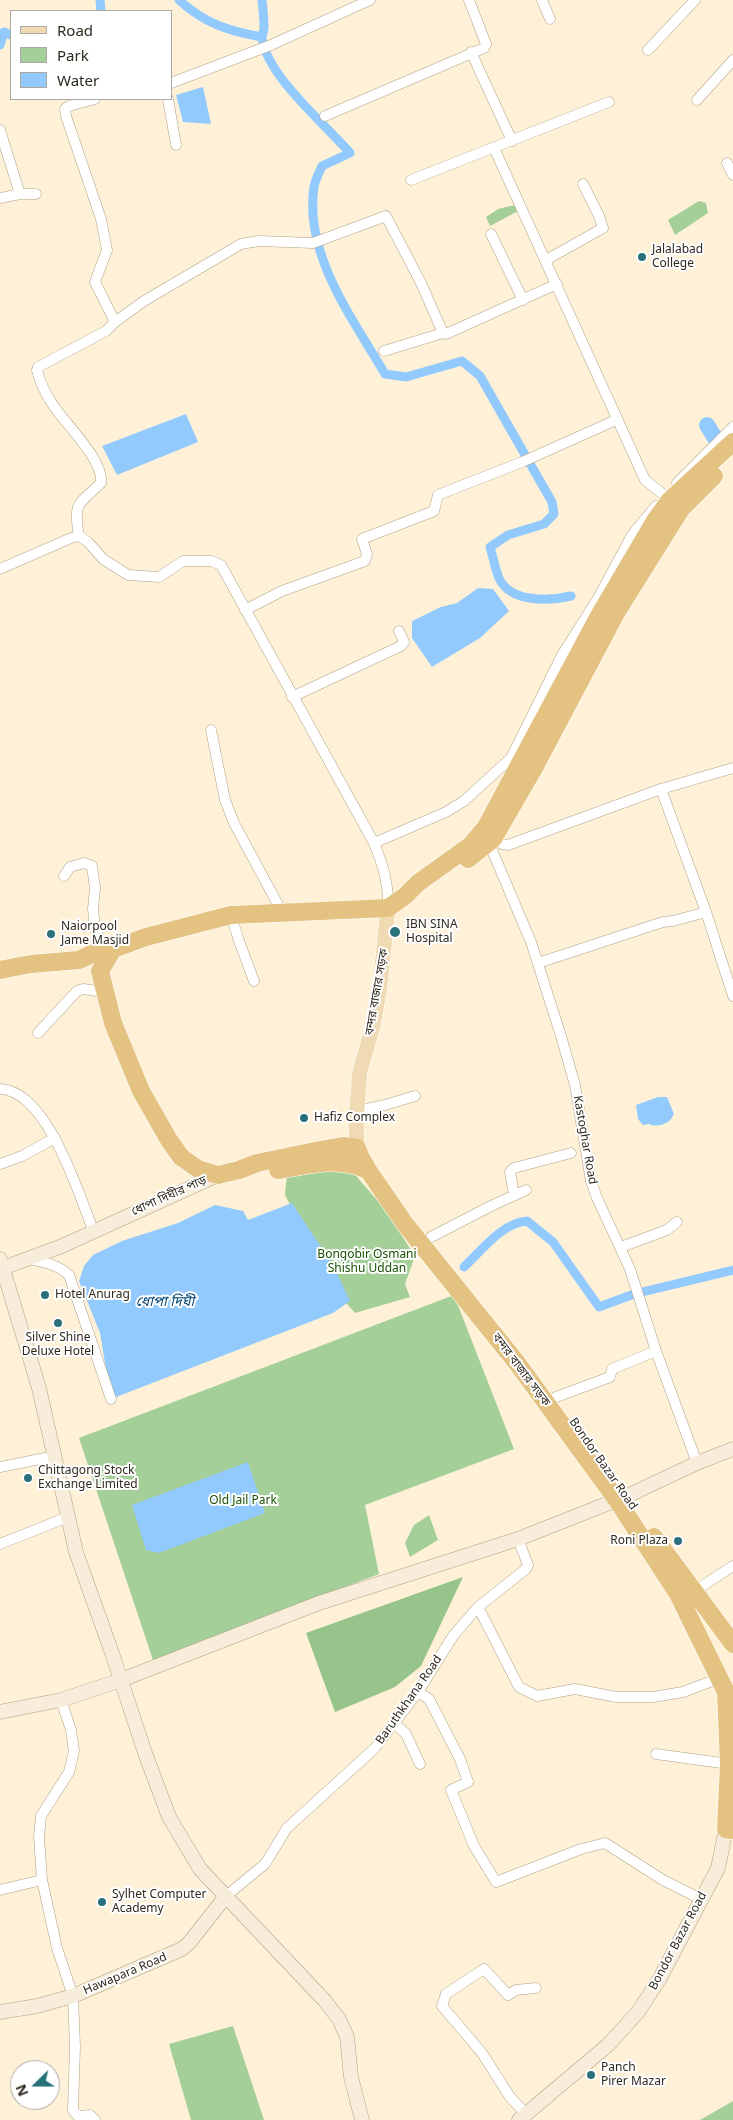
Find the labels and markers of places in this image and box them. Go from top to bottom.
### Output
place label: Jalalabad College [652,243,703,271]
marker: Jalalabad College [636,251,648,263]
place label: IBN SINA Hospital [406,918,458,946]
place label: Naiorpool Jame Masjid [61,920,129,948]
marker: IBN SINA Hospital [388,925,402,939]
marker: Naiorpool Jame Masjid [45,928,57,940]
place label: Hafiz Complex [314,1111,395,1125]
marker: Hafiz Complex [298,1112,310,1124]
place label: Hotel Anurag [55,1288,130,1302]
marker: Hotel Anurag [39,1289,51,1301]
marker: Silver Shine Deluxe Hotel [52,1317,64,1329]
place label: Silver Shine Deluxe Hotel [22,1331,94,1359]
place label: Chittagong Stock Exchange Limited [38,1464,138,1492]
marker: Chittagong Stock Exchange Limited [22,1472,34,1484]
place label: Roni Plaza [610,1534,668,1548]
marker: Roni Plaza [672,1535,684,1547]
place label: Sylhet Computer Academy [112,1888,206,1916]
marker: Sylhet Computer Academy [96,1896,108,1908]
place label: Panch Pirer Mazar [601,2061,666,2089]
marker: Panch Pirer Mazar [585,2069,597,2081]

